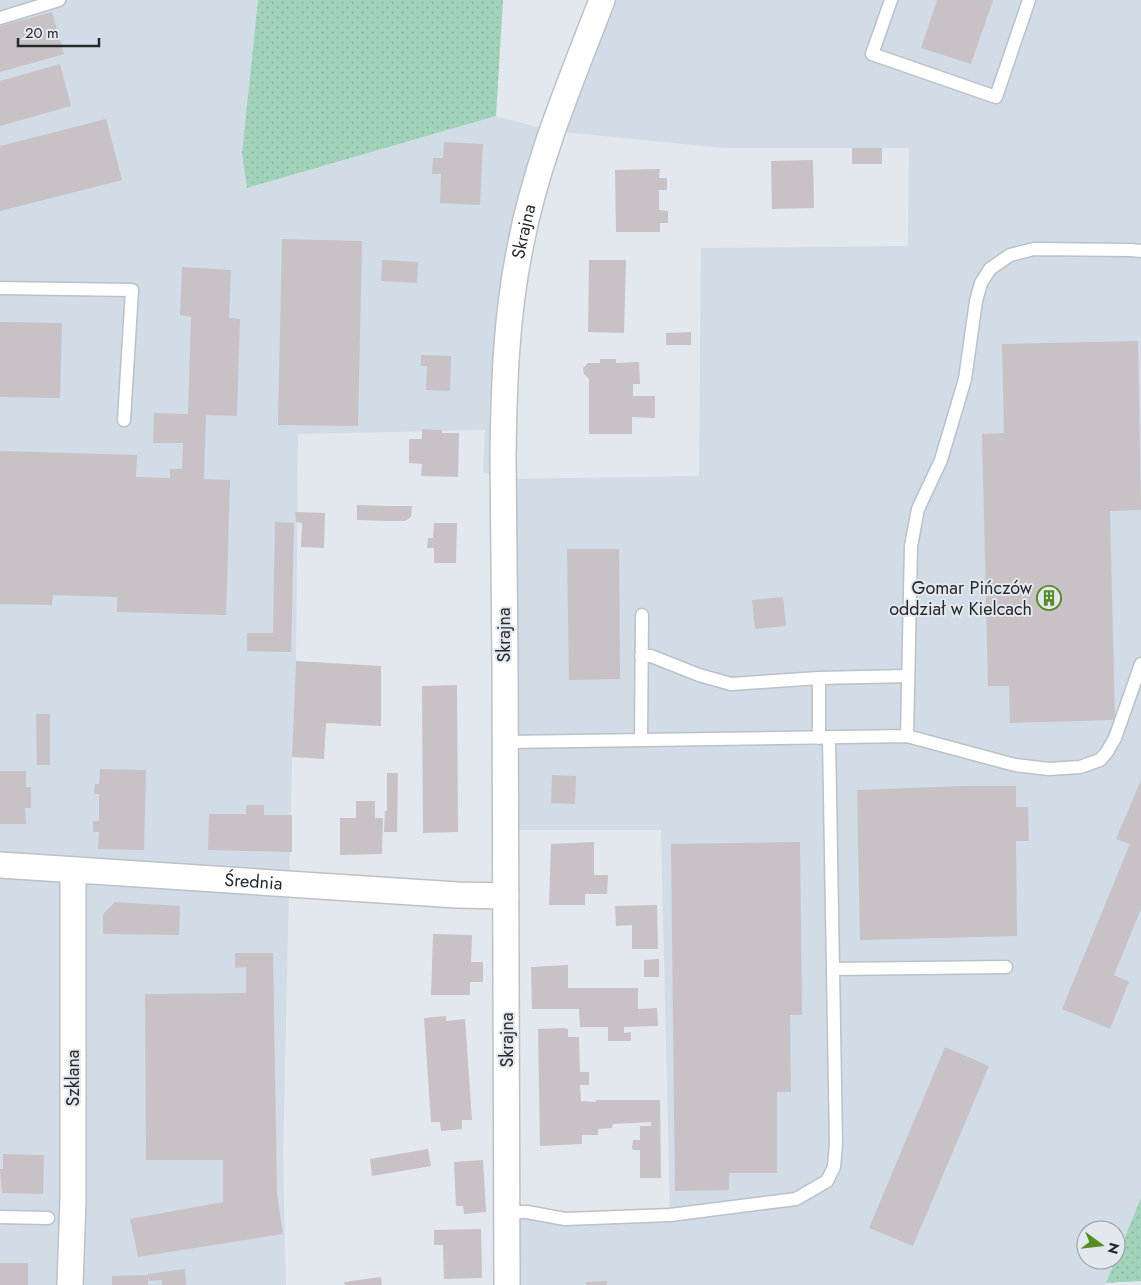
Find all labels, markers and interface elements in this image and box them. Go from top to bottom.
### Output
scale bar [18,15,99,47]
text: 20 m [25,22,59,44]
street label: Skrajna [505,201,542,261]
place label: Gomar Pińczów oddział w Kielcach [889,575,1033,622]
building icon: Gomar Pińczów oddział w Kielcach [1036,585,1062,611]
street label: Skrajna [491,607,517,663]
street label: Średnia [224,867,283,897]
street label: Skrajna [494,1012,520,1068]
street label: Szklana [60,1050,86,1106]
north arrow [1076,1220,1126,1270]
text: N [1102,1240,1125,1256]

